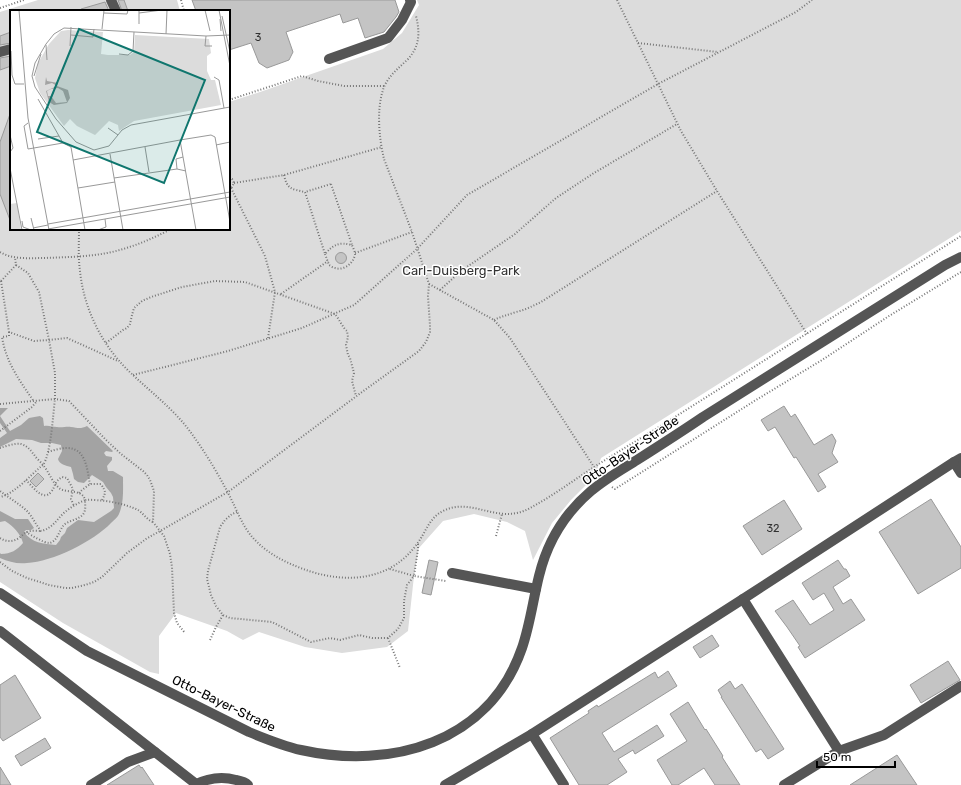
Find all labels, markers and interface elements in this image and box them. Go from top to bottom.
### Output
inset map [10,10,230,230]
house number: 3 [255,31,262,44]
park label: Carl-Duisberg-Park [402,263,520,279]
street label: Otto-Bayer-Straße [579,413,681,488]
house number: 32 [766,522,780,535]
street label: Otto-Bayer-Straße [170,672,278,735]
scale bar [817,743,895,769]
text: 50 m [823,750,851,764]

